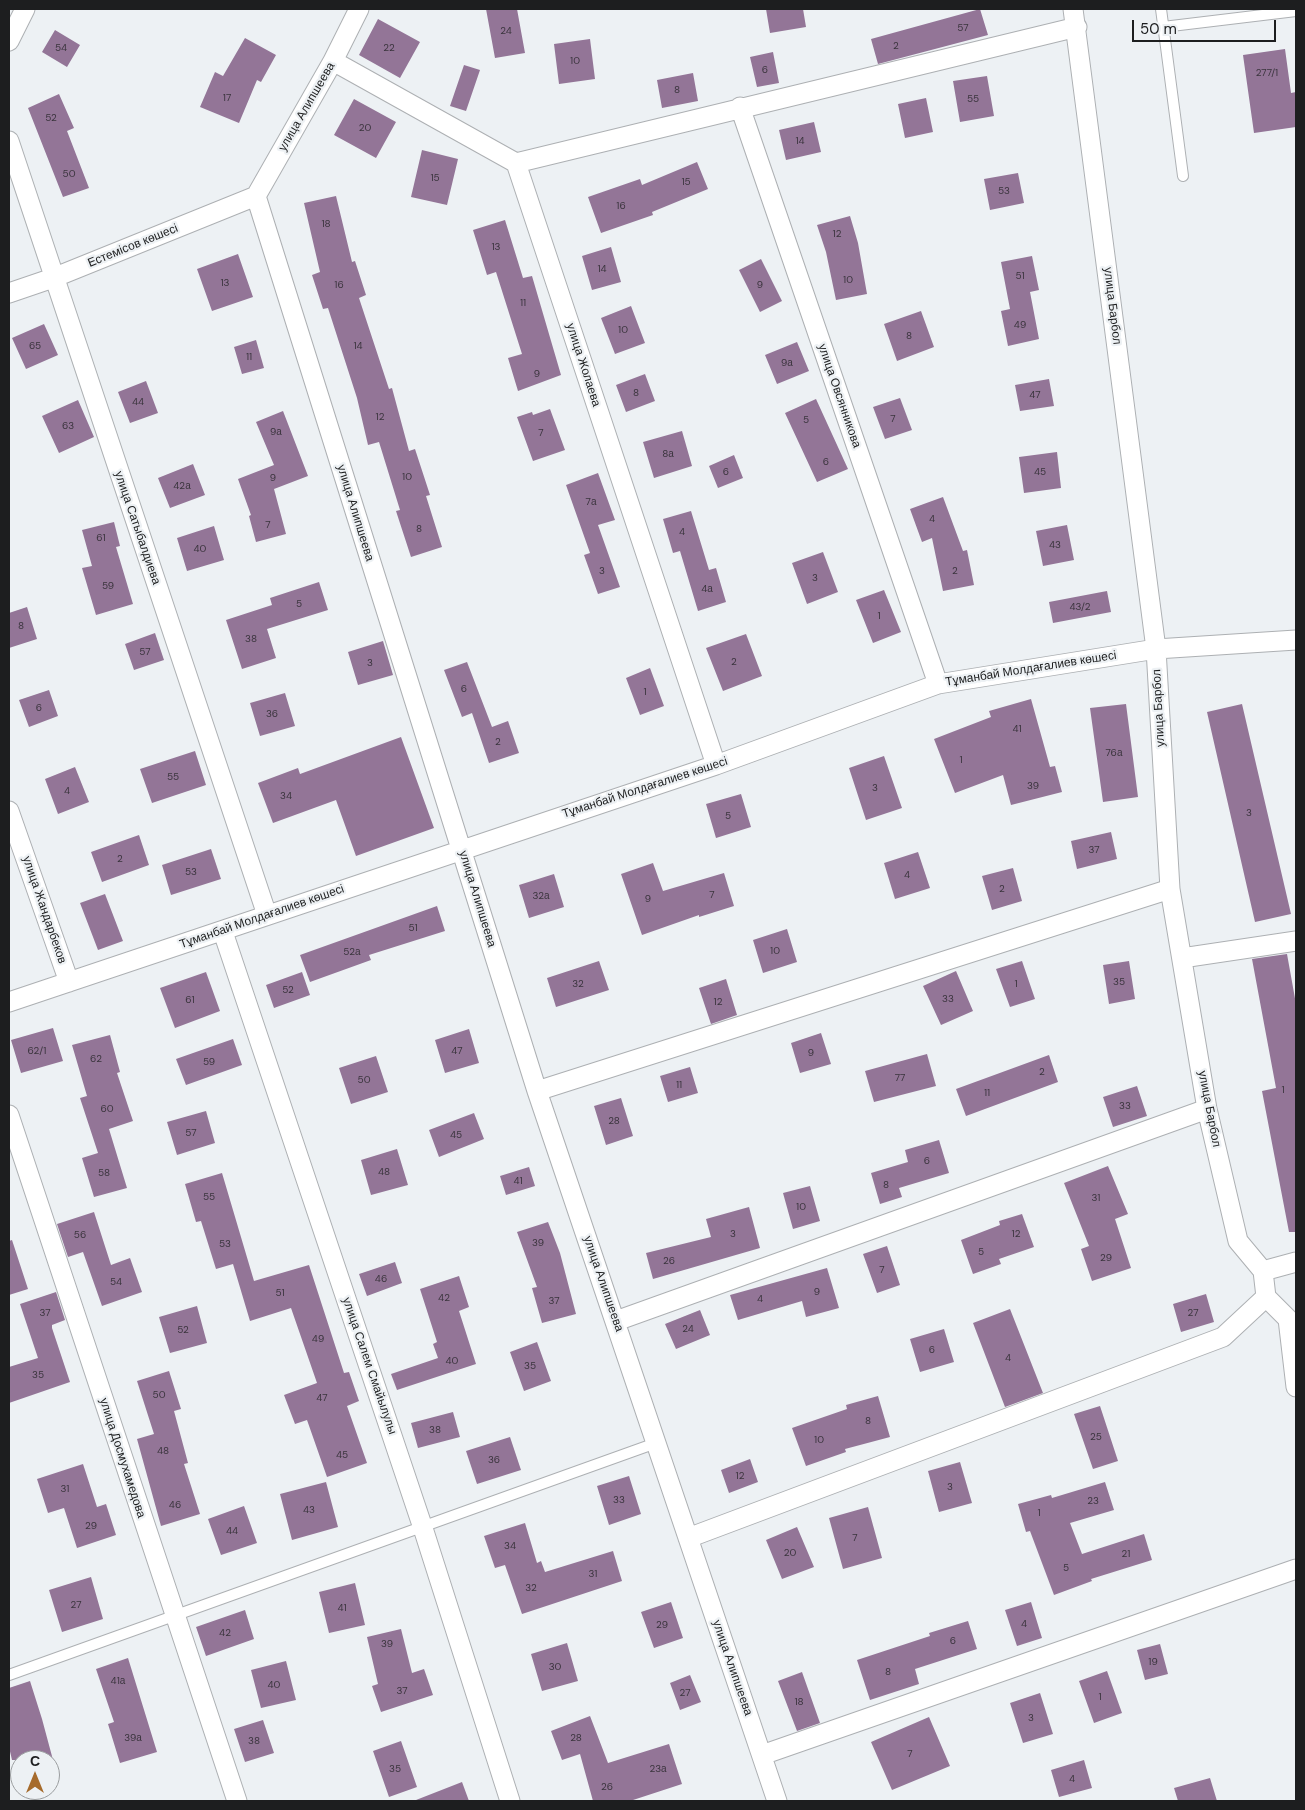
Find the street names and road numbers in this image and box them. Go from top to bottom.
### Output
street label: улица Алипшеева [276,60,338,154]
street label: Естемісов көшесі [86,221,180,271]
street label: улица Барбол [1100,267,1124,345]
street label: улица Жолаева [563,321,603,409]
street label: улица Овсянникова [814,342,864,450]
street label: улица Алипшеева [333,463,377,563]
street label: улица Сатыбалдиева [111,469,163,587]
street label: Тұманбай Молдағалиев көшесі [944,648,1118,690]
street label: улица Барбол [1150,669,1168,747]
street label: Тұманбай Молдағалиев көшесі [560,754,730,822]
street label: улица Алипшеева [455,849,499,949]
street label: улица Жандарбеков [19,854,69,966]
street label: Тұманбай Молдағалиев көшесі [178,882,346,952]
street label: улица Барбол [1195,1069,1223,1149]
street label: улица Алипшеева [580,1234,626,1334]
street label: улица Салем Смайылулы [339,1296,399,1436]
street label: улица Досмухамедова [96,1396,148,1520]
street label: улица Алипшеева [709,1618,755,1718]

